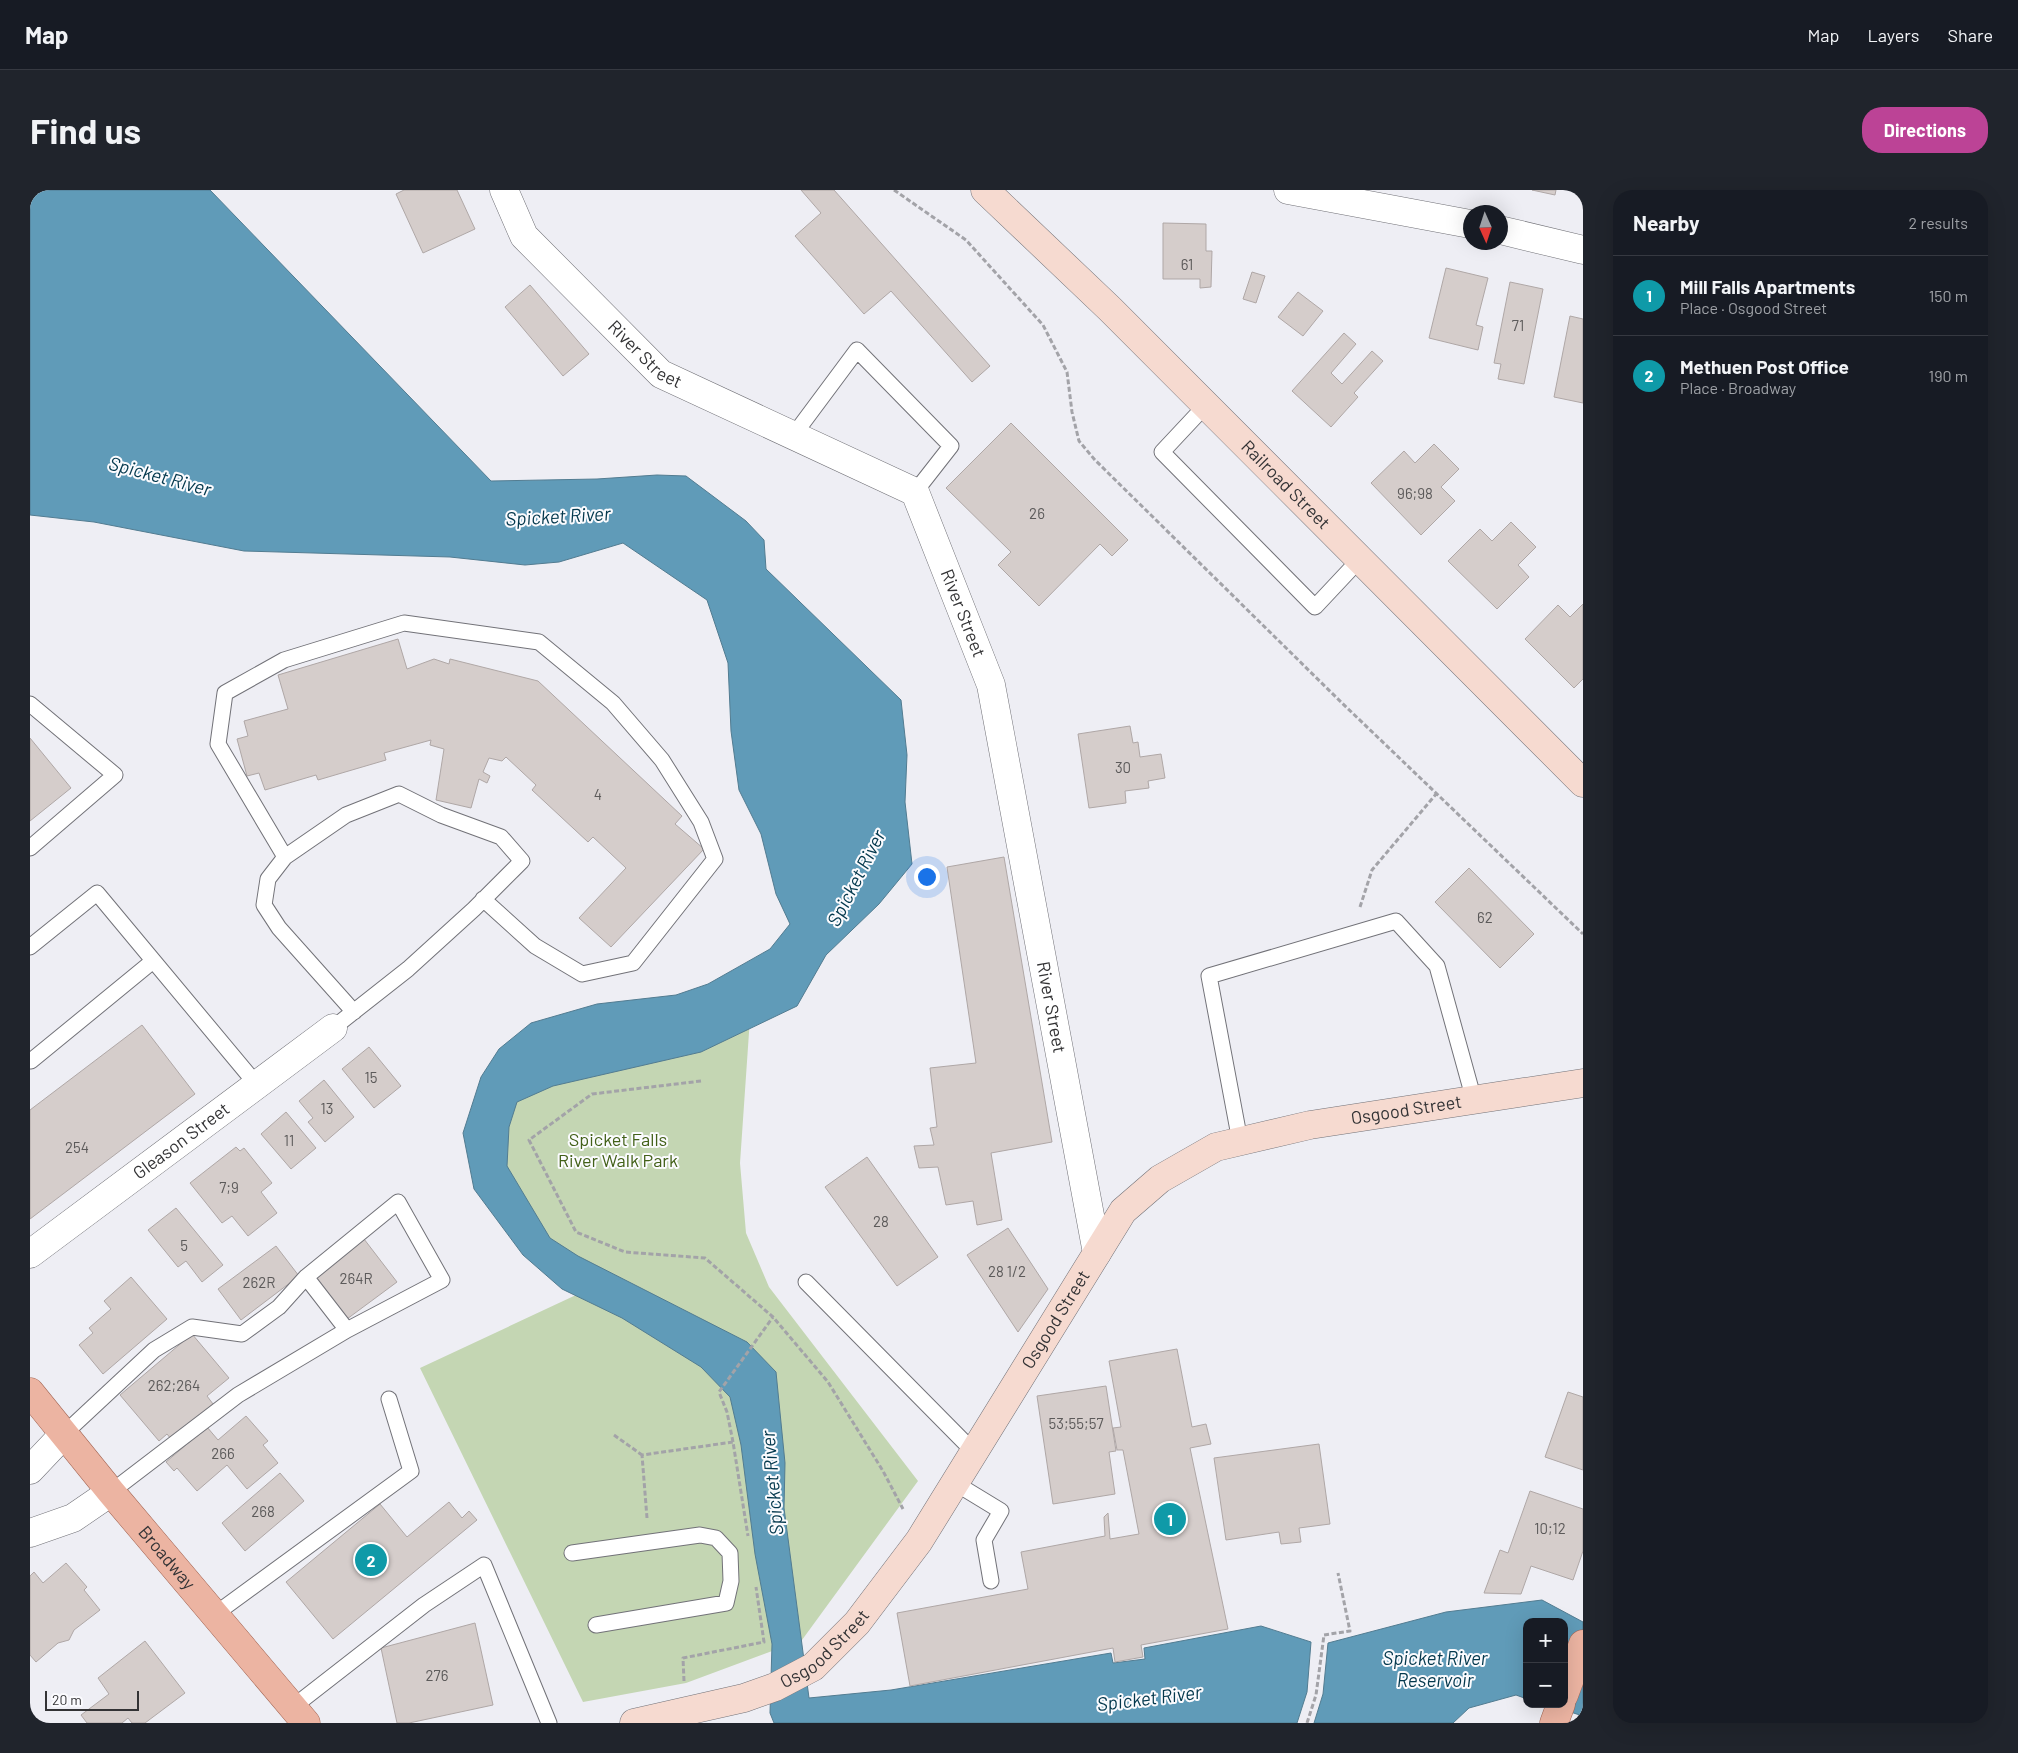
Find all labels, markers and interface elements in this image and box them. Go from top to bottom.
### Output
text: Map [25,20,68,49]
text: Map [1807,24,1839,46]
text: Layers [1867,24,1920,46]
text: Share [1948,24,1993,46]
button: Directions [1862,107,1988,153]
text: Find us [30,109,141,151]
north arrow [1463,205,1508,250]
text: Nearby [1633,210,1699,235]
text: 2 results [1909,213,1968,232]
house number: 61 [1181,255,1193,273]
text: Mill Falls Apartments [1680,275,1855,298]
text: 1 [1646,286,1652,305]
text: 150 m [1929,286,1968,305]
text: Place · Osgood Street [1680,298,1827,317]
street label: River Street [604,315,686,392]
house number: 71 [1512,316,1524,334]
text: Methuen Post Office [1680,355,1849,378]
text: 2 [1645,366,1653,385]
text: 190 m [1929,366,1968,385]
text: Place · Broadway [1680,378,1796,397]
street label: Railroad Street [1237,435,1335,533]
water label: Spicket River [106,451,215,501]
house number: 96;98 [1397,484,1433,502]
water label: Spicket River [505,501,612,530]
house number: 26 [1029,504,1045,522]
street label: River Street [936,566,991,660]
house number: 30 [1115,758,1131,776]
house number: 4 [594,785,602,803]
water label: Spicket River [821,825,890,930]
your location [914,864,940,890]
house number: 62 [1477,908,1493,926]
street label: River Street [1033,959,1071,1055]
house number: 15 [365,1068,377,1086]
street label: Osgood Street [1349,1090,1463,1129]
street label: Gleason Street [128,1097,234,1183]
house number: 13 [321,1099,333,1117]
park label: Spicket Falls River Walk Park [558,1128,678,1171]
house number: 11 [284,1131,294,1149]
house number: 254 [65,1138,89,1156]
house number: 7;9 [219,1178,239,1196]
house number: 28 [873,1212,889,1230]
house number: 5 [180,1236,188,1254]
house number: 28 1/2 [988,1262,1026,1280]
street label: Osgood Street [1016,1266,1094,1372]
house number: 264R [339,1269,373,1287]
house number: 262R [243,1273,276,1291]
house number: 262;264 [148,1376,200,1394]
house number: 53;55;57 [1049,1414,1104,1432]
water label: Spicket River [755,1428,788,1536]
house number: 266 [211,1444,235,1462]
pin: 1 [1154,1500,1186,1538]
house number: 268 [251,1502,275,1520]
house number: 10;12 [1534,1519,1566,1537]
street label: Broadway [134,1521,201,1594]
pin: 2 [355,1541,387,1579]
street label: Osgood Street [776,1605,873,1692]
map controls [1523,1618,1568,1708]
button: + [1523,1618,1568,1663]
water label: Spicket River Reservoir [1382,1646,1489,1691]
button: − [1523,1663,1568,1708]
house number: 276 [426,1666,448,1684]
water label: Spicket River [1095,1680,1204,1715]
scale bar [45,1688,139,1711]
text: 20 m [52,1691,82,1708]

